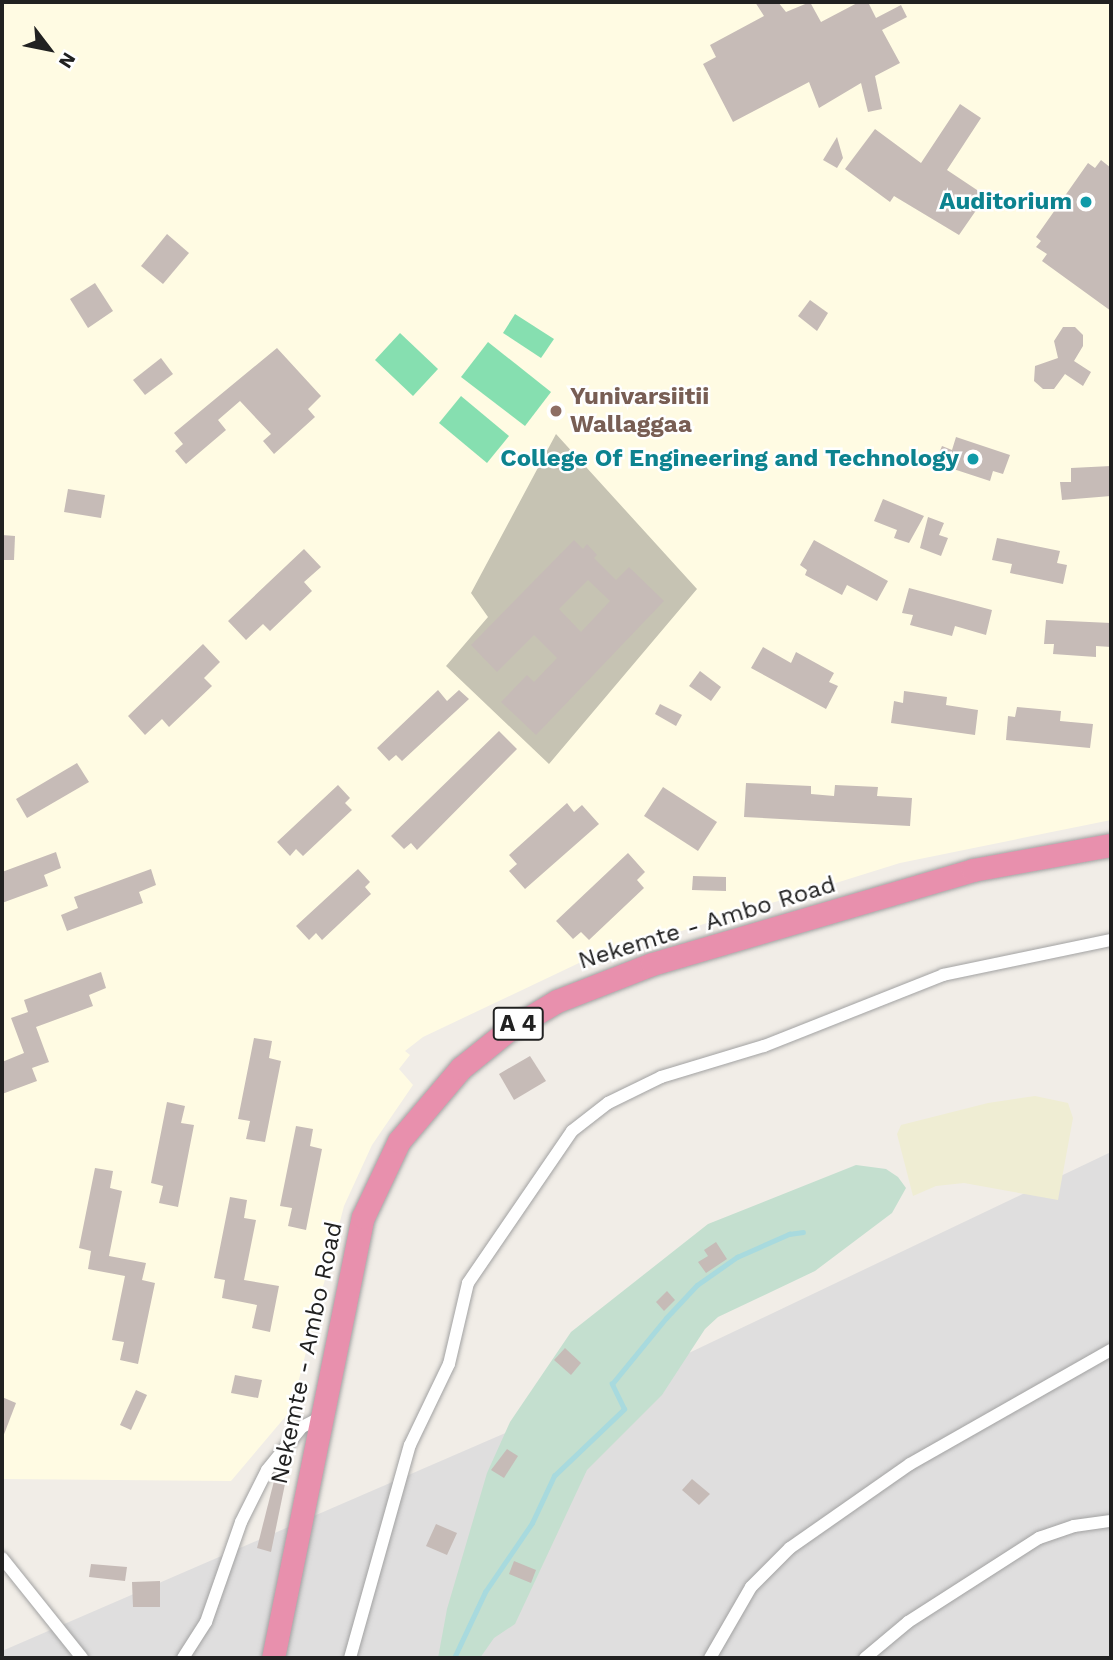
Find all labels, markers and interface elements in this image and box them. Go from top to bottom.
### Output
north arrow [14,14,84,84]
text: N [54,48,81,72]
place label: Auditorium [939,188,1072,216]
marker: Auditorium [1078,194,1094,210]
place label: Yunivarsiitii Wallaggaa [570,383,709,439]
marker: Yunivarsiitii Wallaggaa [548,403,564,419]
place label: College Of Engineering and Technology [500,445,959,473]
marker: College Of Engineering and Technology [965,451,981,467]
street label: Nekemte - Ambo Road [574,870,840,976]
road number: A 4 [492,1004,544,1044]
street label: Nekemte - Ambo Road [265,1219,349,1487]

